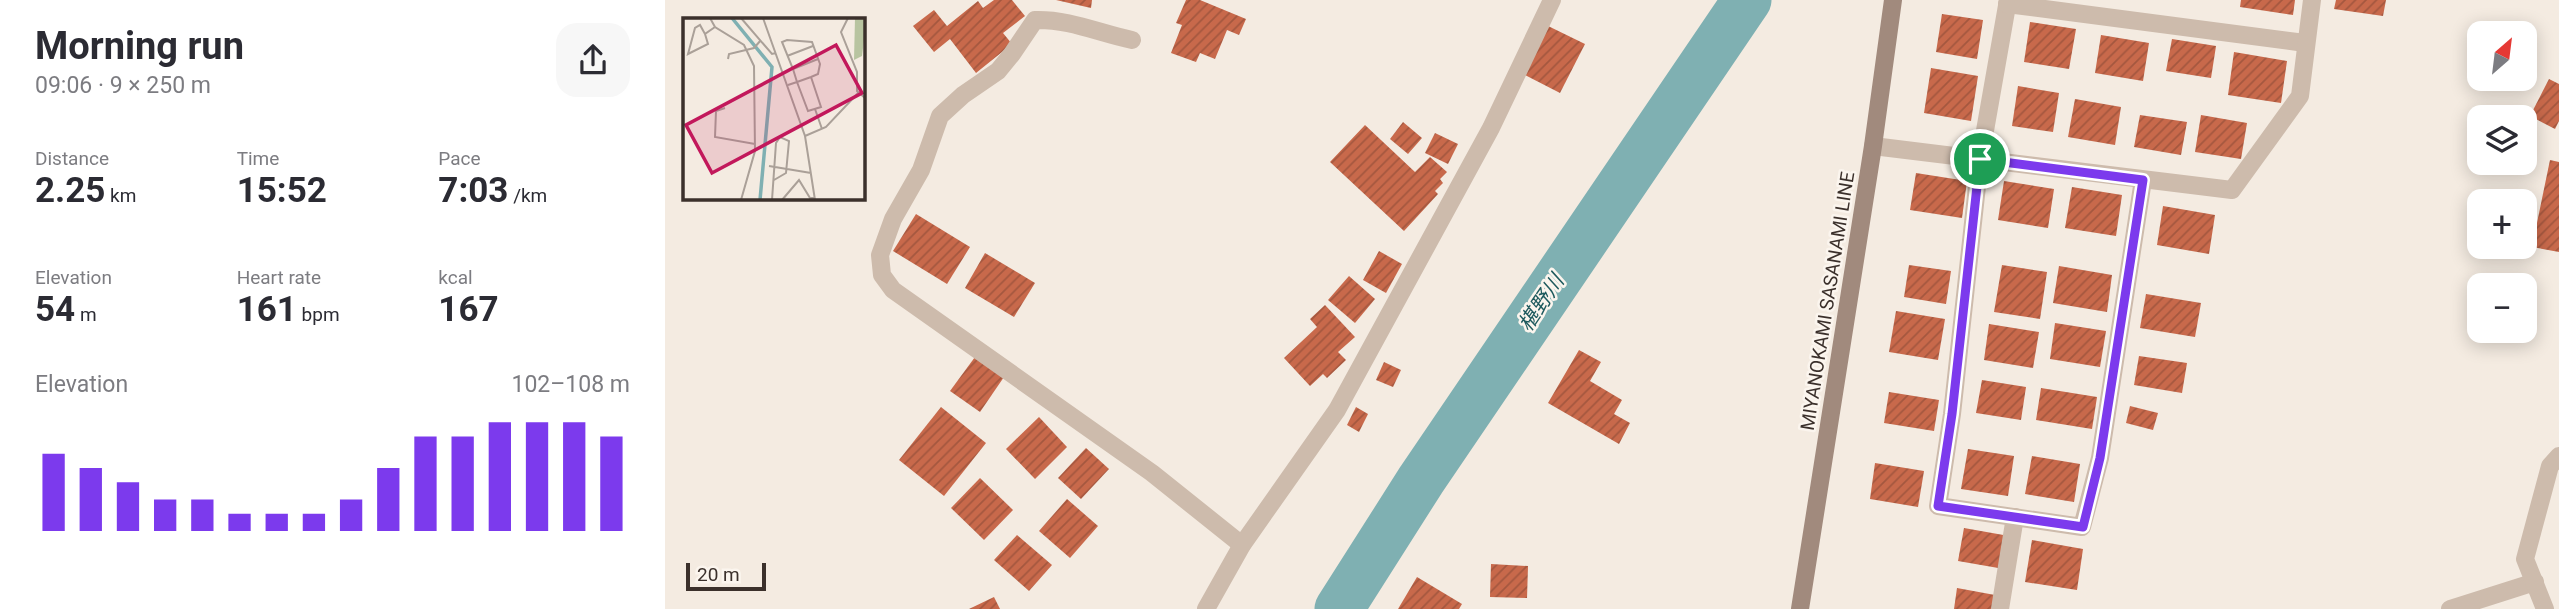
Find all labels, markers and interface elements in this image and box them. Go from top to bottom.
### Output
inset map [683,18,865,200]
north arrow [2467,21,2537,91]
map controls [2467,21,2537,343]
button: share [556,23,630,97]
text: Morning run [35,24,244,68]
text: 09:06 · 9 × 250 m [35,72,211,99]
button: layers [2467,105,2537,175]
pin [1950,129,2010,189]
icon: arrive [1961,140,1999,178]
text: Distance [35,147,109,170]
text: Time [237,147,279,170]
text: Pace [438,147,481,170]
text: 2.25 [35,170,105,211]
text: 15:52 [237,170,327,211]
text: 7:03 [438,170,508,211]
street label: MIYANOKAMI SASANAMI LINE [1796,170,1859,432]
text: km [105,184,136,207]
text: /km [508,184,547,207]
button: + [2467,189,2537,259]
text: Elevation [35,266,112,289]
text: Heart rate [237,266,321,289]
text: kcal [438,266,473,289]
water label: 椹野川 [1513,269,1570,336]
button: − [2467,273,2537,343]
text: 54 [35,289,75,330]
text: 161 [237,289,297,330]
text: 167 [438,289,499,330]
text: m [75,303,97,326]
text: bpm [297,303,340,326]
text: Elevation [35,371,128,398]
text: 102–108 m [511,371,630,398]
scale bar [686,560,767,592]
text: 20 m [697,563,740,586]

